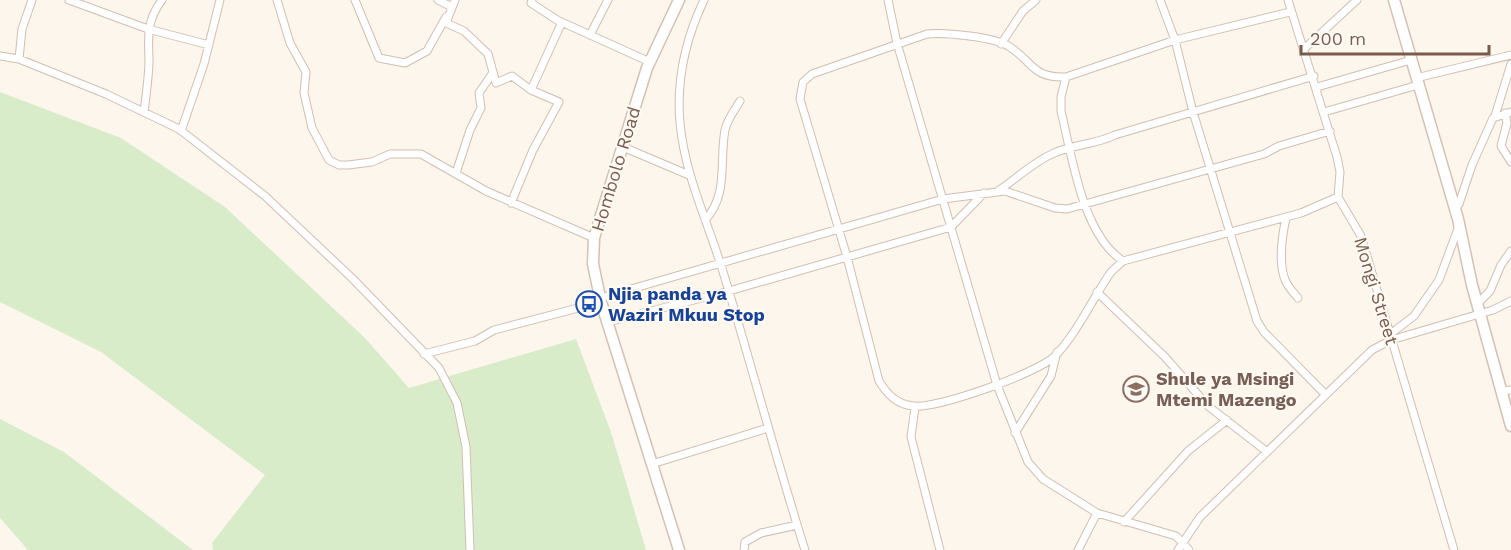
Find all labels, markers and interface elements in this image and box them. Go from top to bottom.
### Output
scale bar [1301,18,1488,56]
text: 200 m [1310,28,1366,49]
street label: Hombolo Road [587,104,644,234]
street label: Mongi Street [1350,234,1403,348]
place label: Njia panda ya Waziri Mkuu Stop [608,283,765,325]
bus stop icon: Njia panda ya Waziri Mkuu Stop [574,289,604,319]
place label: Shule ya Msingi Mtemi Mazengo [1156,368,1297,410]
school or university icon: Shule ya Msingi Mtemi Mazengo [1121,374,1151,404]

